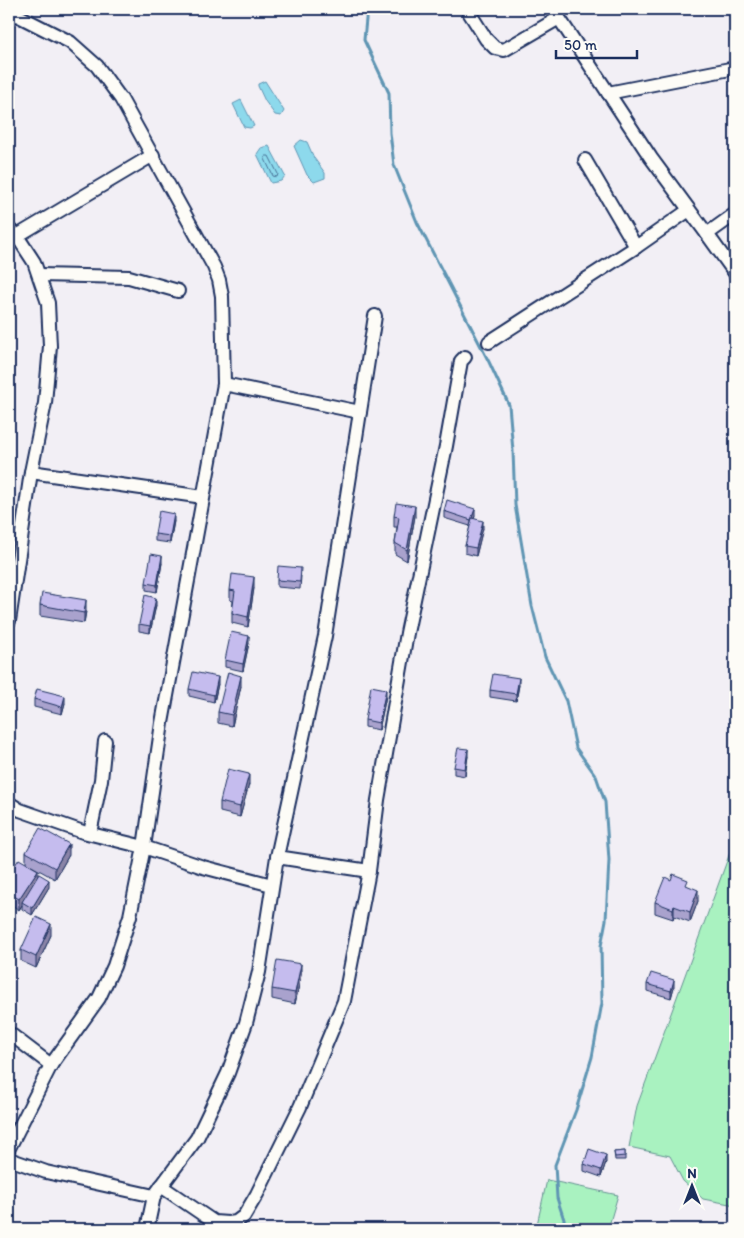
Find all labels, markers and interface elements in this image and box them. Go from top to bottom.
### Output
scale bar [556,28,638,60]
text: 50 m [564,36,597,54]
north arrow [666,1160,716,1210]
text: N [687,1165,697,1182]

